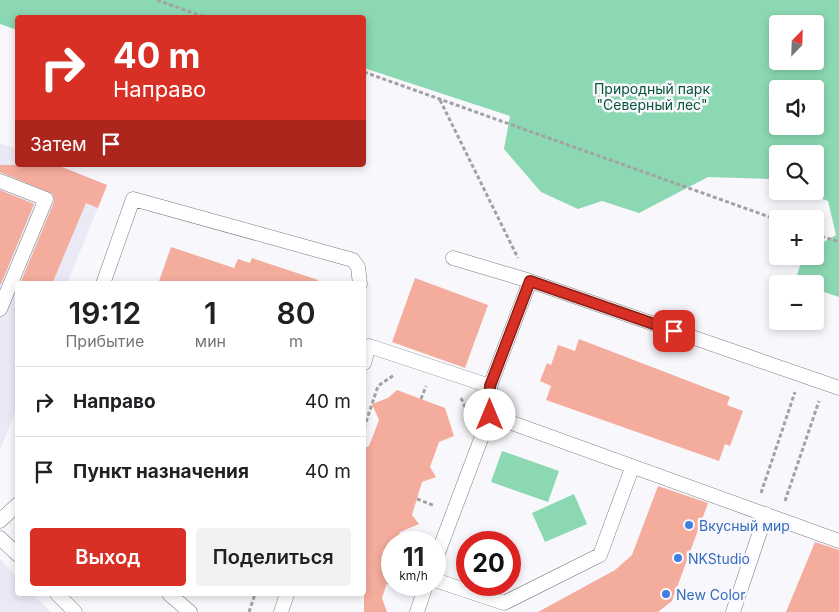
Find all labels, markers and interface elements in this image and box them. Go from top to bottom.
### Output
north arrow [769,15,824,70]
map controls [769,15,824,330]
text: 40 m [113,34,201,76]
icon: right [30,35,95,100]
text: Направо [113,76,206,102]
park label: Природный парк "Северный лес" [594,80,710,113]
button: sound [769,80,824,135]
icon: arrive [97,130,125,158]
text: Затем [30,133,87,156]
button: search [769,145,824,200]
button: + [769,210,824,265]
button: − [769,275,824,330]
text: 19:12 [68,295,141,331]
text: 1 [204,295,217,331]
text: 80 [277,295,316,331]
pin [653,310,695,352]
icon: arrive [660,317,688,345]
text: Прибытие [65,331,144,351]
text: мин [195,331,226,351]
text: m [289,331,303,351]
icon: right [30,388,58,416]
position arrow [463,388,515,440]
text: Направо [73,390,156,413]
text: 40 m [305,390,351,413]
icon: arrive [30,458,58,486]
text: Пункт назначения [73,460,249,483]
text: 40 m [305,460,351,483]
place label: Вкусный мир [699,517,790,534]
marker: Вкусный мир [683,519,695,531]
button: Выход [30,528,186,586]
button: Поделиться [196,528,351,586]
speed limit sign: 20 [456,531,521,596]
text: 11 [403,542,424,572]
place label: NKStudio [688,550,750,567]
marker: NKStudio [672,552,684,564]
text: km/h [399,568,428,583]
place label: New Color [676,586,746,603]
marker: New Color [660,588,672,600]

